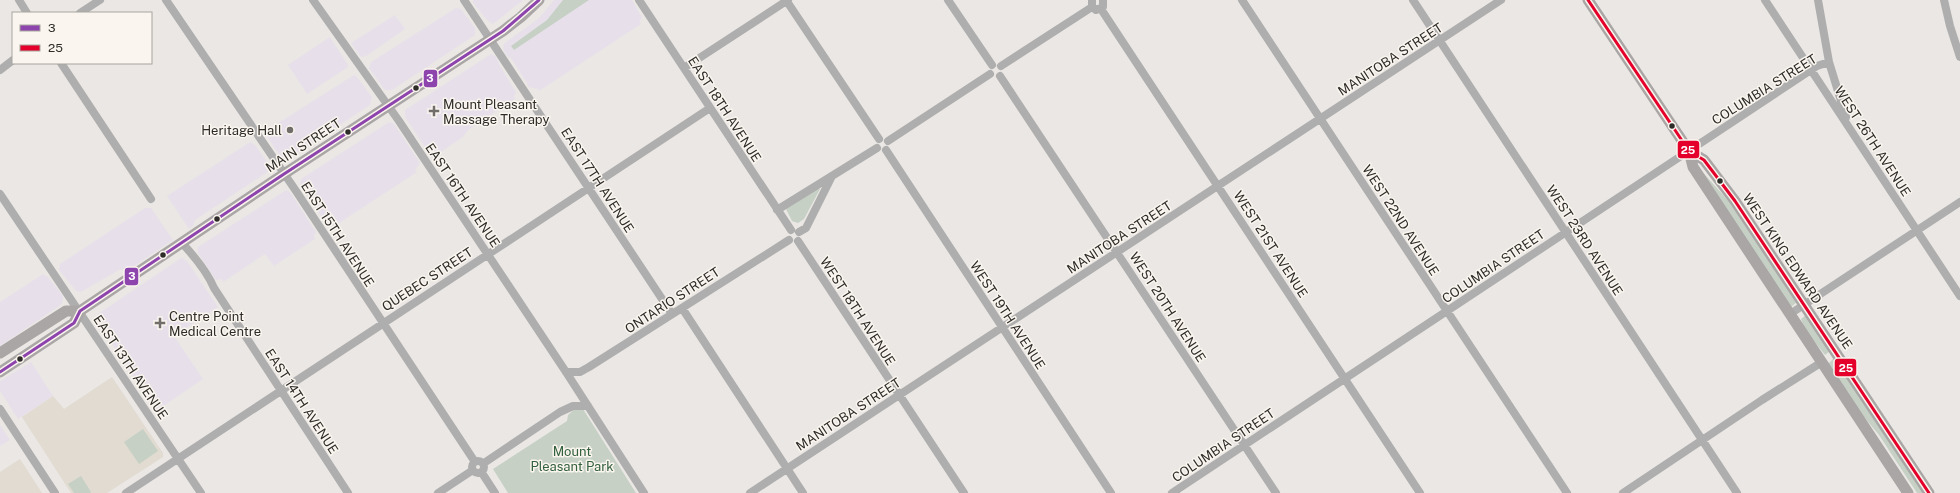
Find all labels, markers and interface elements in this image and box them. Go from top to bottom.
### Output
legend [12,12,152,64]
street label: MANITOBA STREET [1335,20,1446,99]
text: 3 [48,21,56,35]
text: 25 [48,41,63,55]
street label: COLUMBIA STREET [1709,51,1820,128]
street label: EAST 18TH AVENUE [685,54,764,165]
line badge: 3 [423,69,438,88]
text: 3 [426,72,434,84]
unlabelled marker [411,83,421,93]
street label: WEST 26TH AVENUE [1831,83,1914,199]
place label: Mount Pleasant Massage Therapy [443,97,550,127]
marker: Mount Pleasant Massage Therapy [428,105,440,117]
street label: MAIN STREET [263,115,344,175]
unlabelled marker [1667,121,1677,131]
place label: Heritage Hall [201,123,282,138]
marker: Heritage Hall [285,125,295,135]
street label: EAST 17TH AVENUE [558,125,637,235]
unlabelled marker [343,127,353,137]
street label: EAST 16TH AVENUE [422,140,503,250]
line badge: 25 [1677,140,1700,159]
text: 25 [1681,144,1695,156]
street label: WEST 22ND AVENUE [1359,162,1442,278]
unlabelled marker [1715,176,1725,186]
street label: EAST 15TH AVENUE [298,179,377,290]
street label: WEST 23RD AVENUE [1543,182,1626,298]
street label: WEST 21ST AVENUE [1231,188,1311,300]
street label: WEST KING EDWARD AVENUE [1740,191,1855,352]
street label: MANITOBA STREET [1064,198,1175,277]
unlabelled marker [212,214,222,224]
street label: COLUMBIA STREET [1439,226,1548,306]
street label: QUEBEC STREET [379,244,476,314]
unlabelled marker [158,250,168,260]
street label: WEST 20TH AVENUE [1126,250,1209,365]
street label: WEST 18TH AVENUE [817,254,898,368]
street label: WEST 19TH AVENUE [967,258,1048,372]
street label: ONTARIO STREET [622,264,723,337]
line badge: 3 [124,267,139,286]
text: 3 [128,270,136,282]
place label: Centre Point Medical Centre [169,309,261,339]
street label: EAST 13TH AVENUE [90,312,171,422]
marker: Centre Point Medical Centre [154,317,166,329]
street label: EAST 14TH AVENUE [262,346,341,457]
unlabelled marker [15,354,25,364]
line badge: 25 [1834,358,1857,377]
text: 25 [1839,362,1853,374]
street label: MANITOBA STREET [793,375,904,454]
street label: COLUMBIA STREET [1169,405,1278,485]
park label: Mount Pleasant Park [530,444,614,474]

